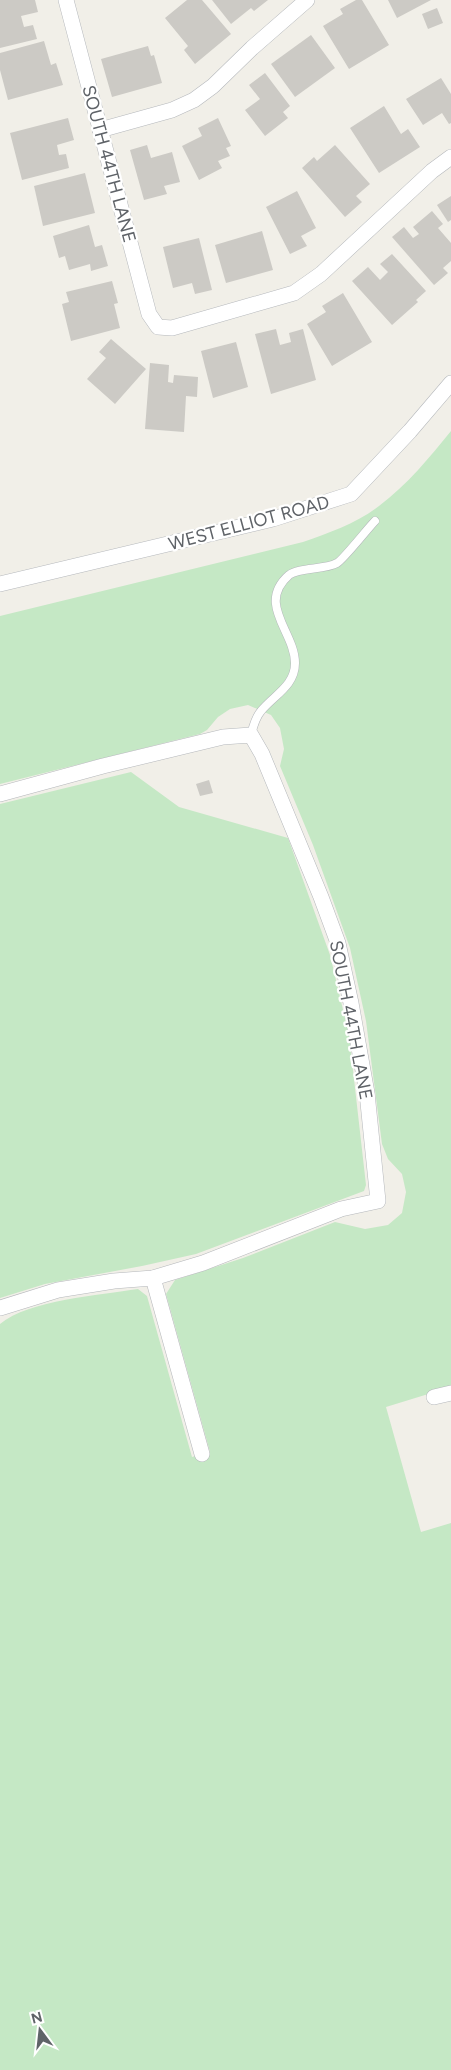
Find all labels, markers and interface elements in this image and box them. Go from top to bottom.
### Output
street label: SOUTH 44TH LANE [77,83,141,245]
street label: WEST ELLIOT ROAD [166,491,332,555]
street label: SOUTH 44TH LANE [325,938,377,1102]
north arrow [15,2005,65,2055]
text: N [29,2008,44,2028]

